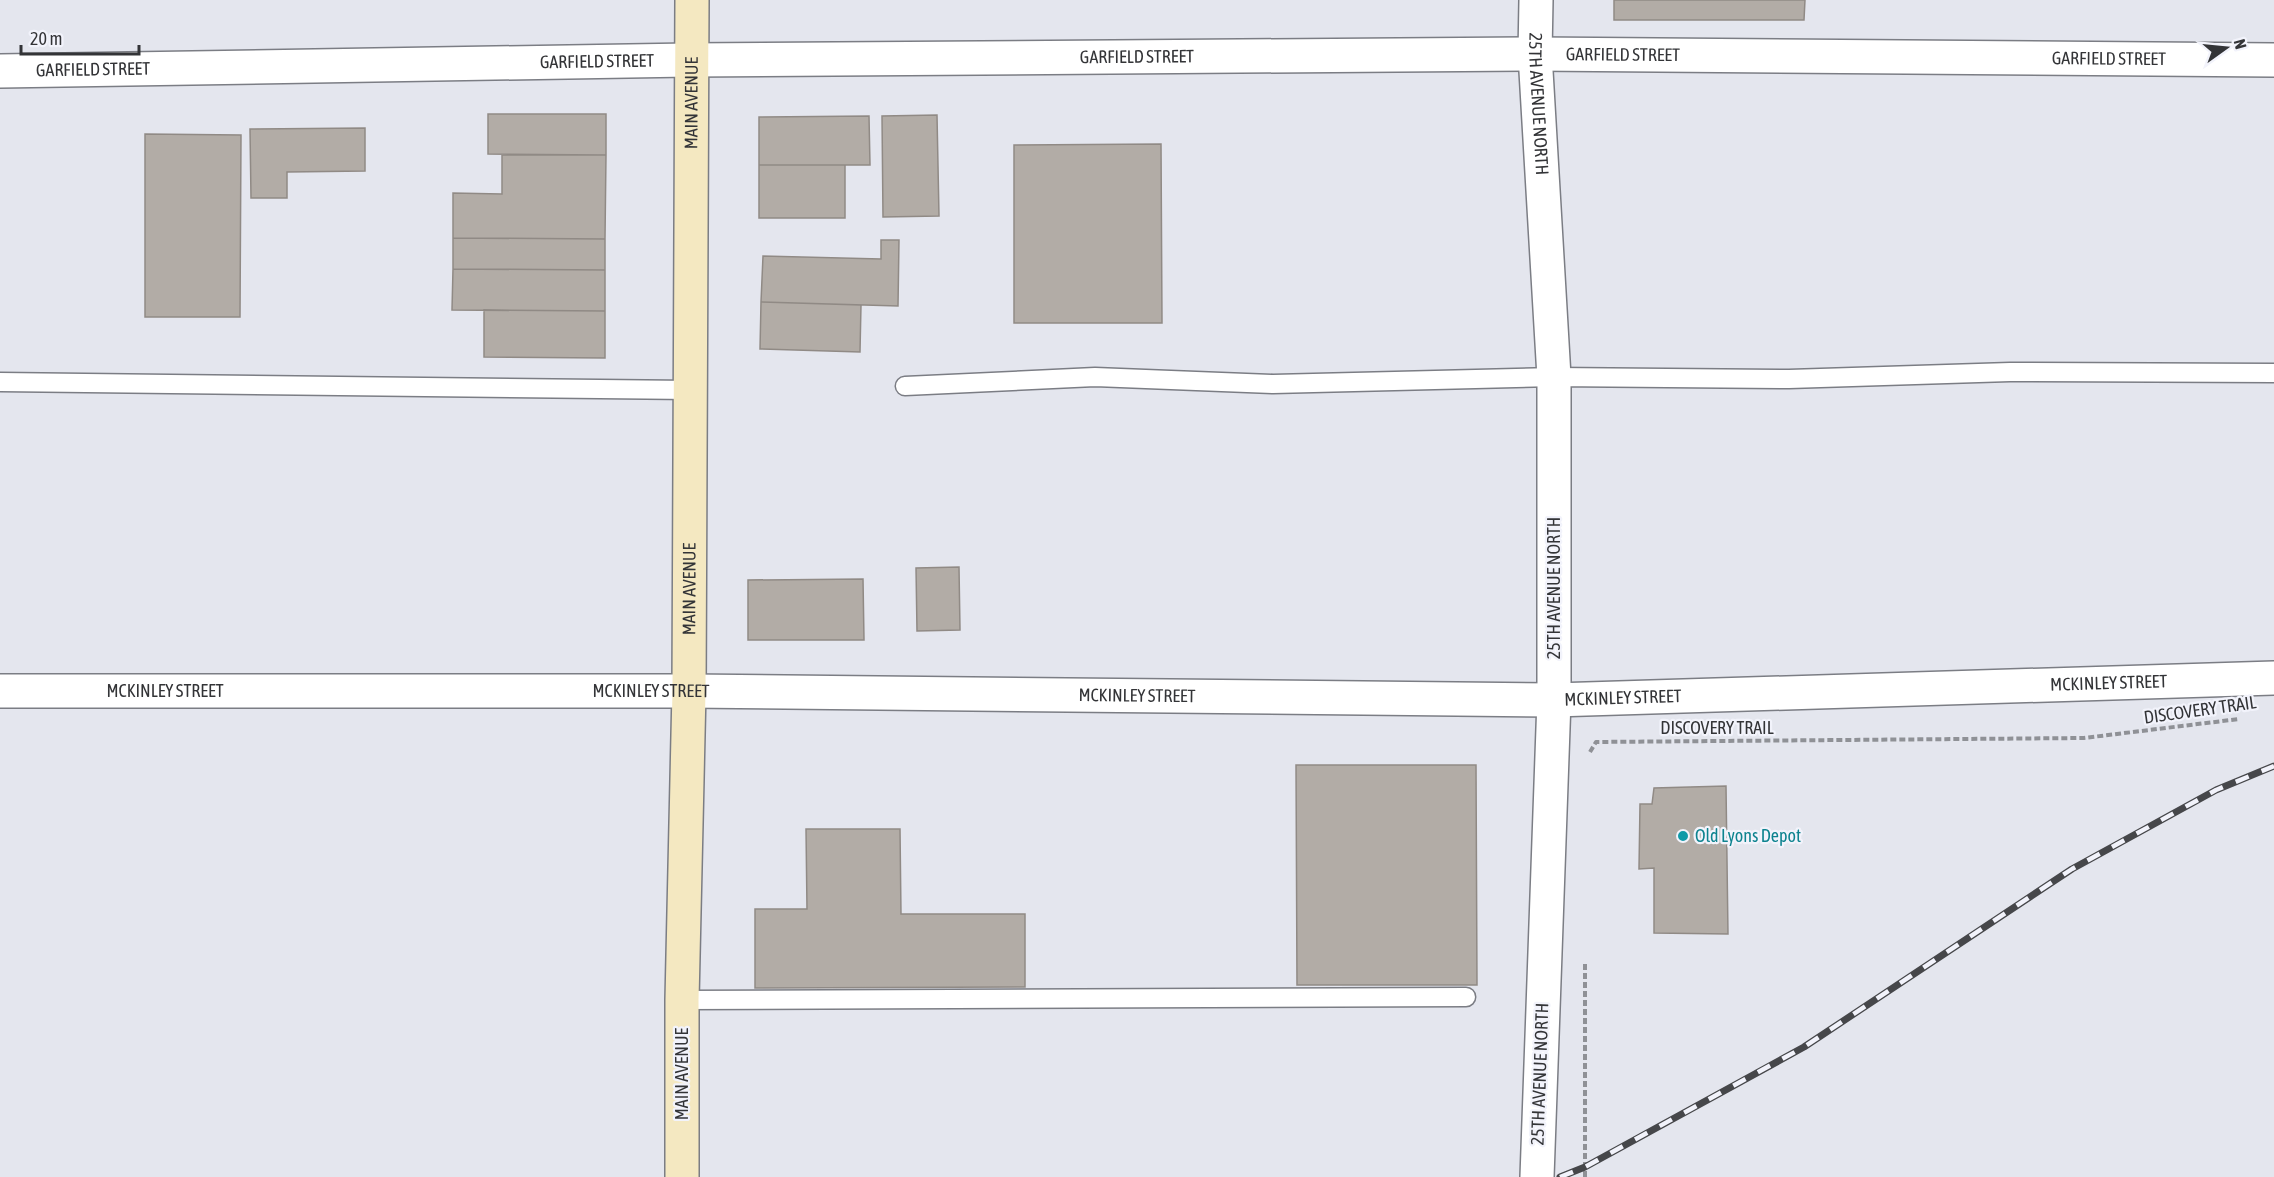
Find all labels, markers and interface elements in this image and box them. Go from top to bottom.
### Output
scale bar [21,18,140,56]
north arrow [2196,18,2256,78]
text: 20 m [30,28,62,49]
street label: 25TH AVENUE NORTH [1525,32,1553,176]
text: N [2231,37,2250,51]
street label: GARFIELD STREET [1566,43,1680,65]
street label: GARFIELD STREET [1080,45,1194,67]
street label: GARFIELD STREET [2052,47,2166,69]
street label: GARFIELD STREET [540,50,654,72]
street label: MAIN AVENUE [680,56,702,149]
street label: GARFIELD STREET [36,58,150,80]
street label: 25TH AVENUE NORTH [1543,517,1564,659]
street label: MAIN AVENUE [678,542,700,635]
street label: MCKINLEY STREET [2050,670,2168,695]
street label: MCKINLEY STREET [106,680,224,701]
street label: MCKINLEY STREET [592,680,710,701]
street label: MCKINLEY STREET [1078,684,1196,706]
street label: MCKINLEY STREET [1564,685,1682,710]
street label: DISCOVERY TRAIL [2142,691,2258,728]
street label: DISCOVERY TRAIL [1660,717,1774,738]
place label: Old Lyons Depot [1695,825,1801,846]
marker: Old Lyons Depot [1676,829,1690,843]
street label: 25TH AVENUE NORTH [1527,1002,1552,1146]
street label: MAIN AVENUE [671,1027,692,1120]

